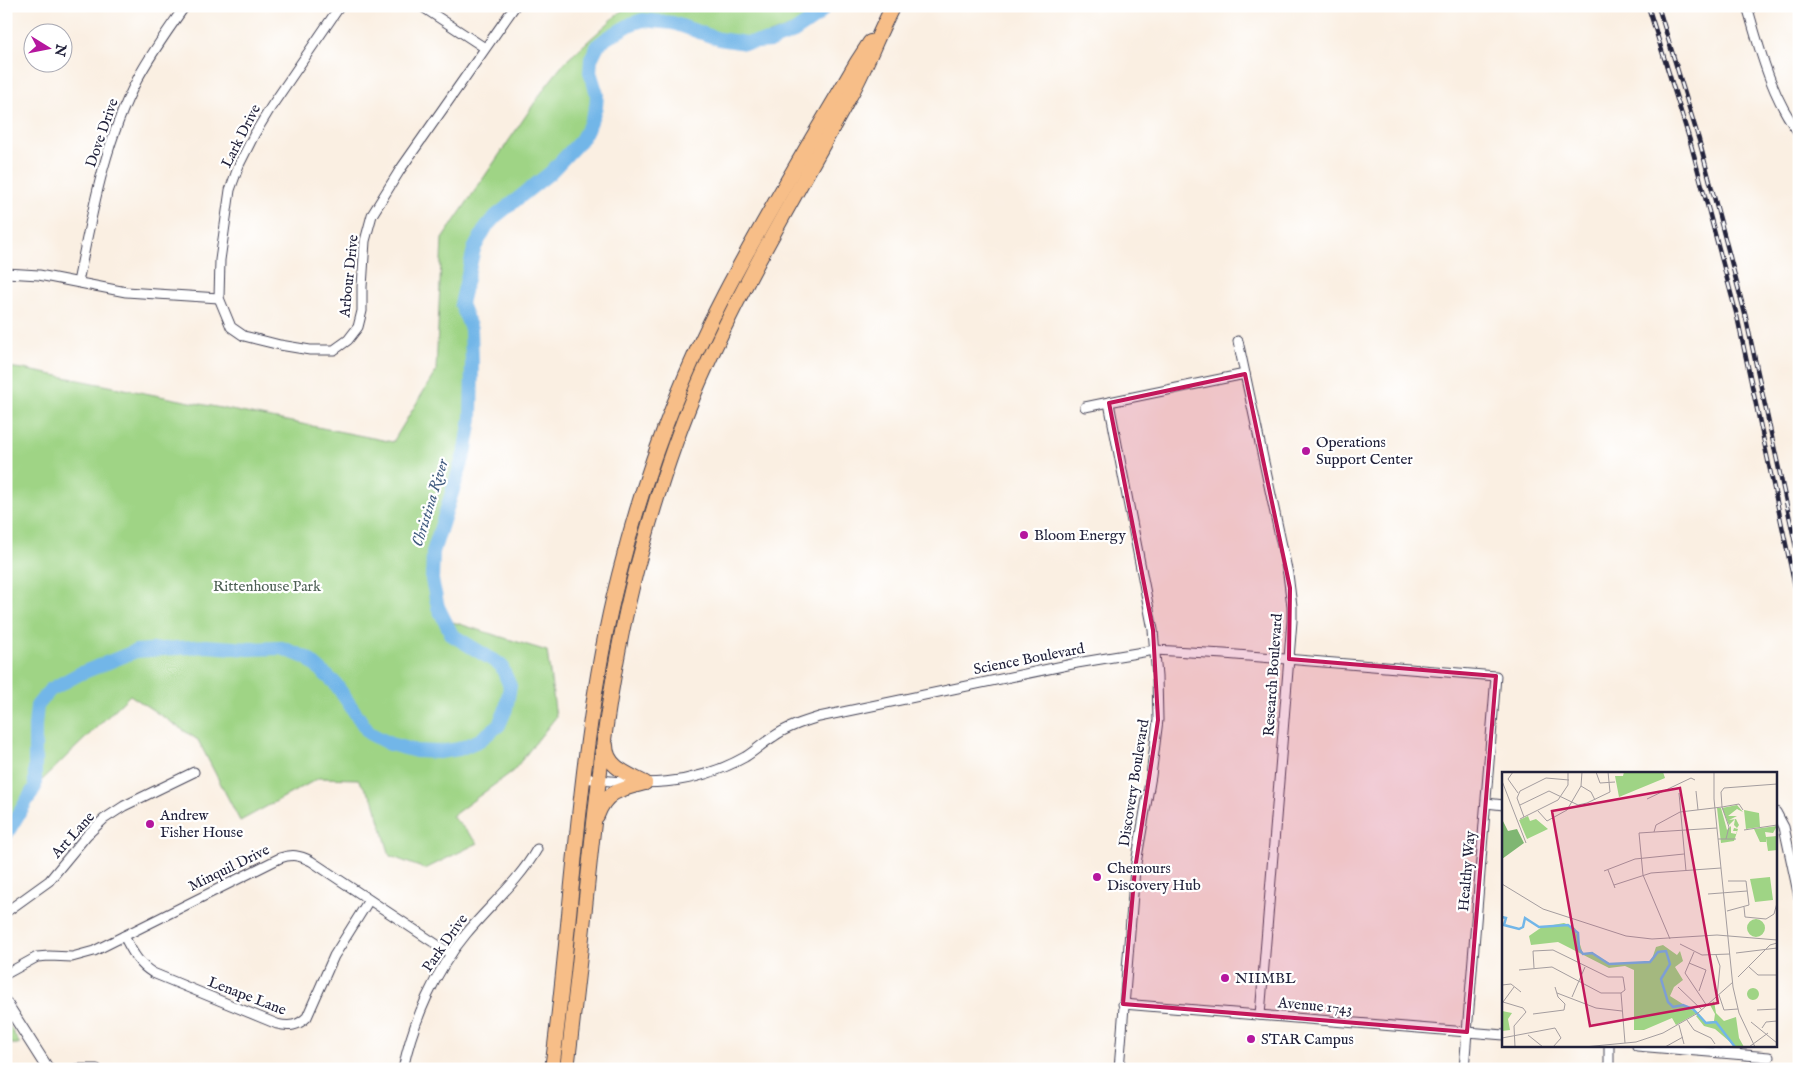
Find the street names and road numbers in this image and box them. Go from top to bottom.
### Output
street label: Dove Drive [81,96,123,170]
street label: Lark Drive [217,101,265,171]
street label: Arbour Drive [335,234,363,319]
street label: Research Boulevard [1259,612,1287,737]
street label: Science Boulevard [972,639,1087,679]
street label: Discovery Boulevard [1115,717,1154,848]
street label: Art Lane [47,808,99,863]
street label: Healthy Way [1454,829,1480,912]
street label: Minquil Drive [185,840,273,896]
street label: Park Drive [418,910,472,976]
street label: Lenape Lane [205,972,289,1020]
street label: Avenue 1743 [1276,993,1353,1019]

